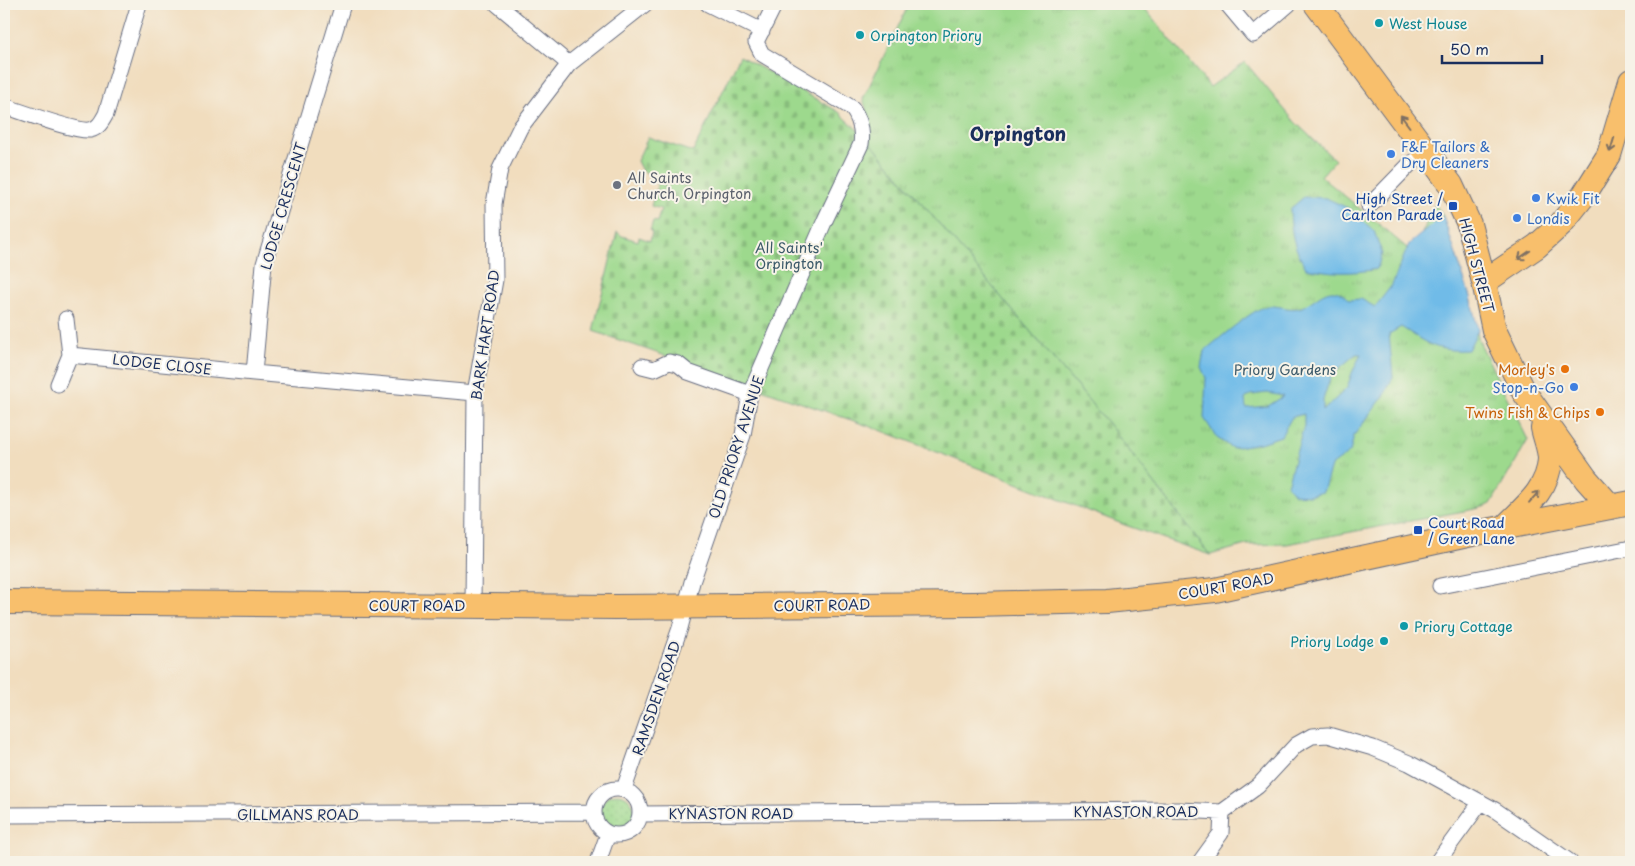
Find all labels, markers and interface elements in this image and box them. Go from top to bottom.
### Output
place label: West House [1389,13,1468,34]
marker: West House [1373,17,1385,29]
place label: Orpington Priory [870,25,982,46]
marker: Orpington Priory [854,29,866,41]
scale bar [1442,32,1542,64]
text: 50 m [1450,37,1489,60]
one-way arrow [1399,115,1410,128]
district label: Orpington [970,119,1066,147]
place label: F&F Tailors & Dry Cleaners [1401,136,1491,173]
one-way arrow [1607,137,1617,153]
street label: LODGE CRESCENT [255,140,311,272]
marker: F&F Tailors & Dry Cleaners [1385,148,1397,160]
place label: All Saints Church, Orpington [627,167,751,204]
marker: All Saints Church, Orpington [611,179,623,191]
place label: High Street / Carlton Parade [1341,188,1443,225]
place label: Kwik Fit [1546,188,1600,209]
marker: Kwik Fit [1530,192,1542,204]
marker: High Street / Carlton Parade [1447,200,1459,212]
place label: Londis [1527,208,1570,229]
marker: Londis [1511,212,1523,224]
street label: HIGH STREET [1454,215,1500,315]
park label: All Saints' Orpington [755,237,823,274]
one-way arrow [1517,250,1531,260]
street label: BARK HART ROAD [465,268,505,402]
street label: LODGE CLOSE [111,348,213,380]
park label: Priory Gardens [1234,359,1336,380]
place label: Morley's [1498,359,1555,380]
marker: Morley's [1559,363,1571,375]
street label: OLD PRIORY AVENUE [703,373,769,521]
place label: Stop-n-Go [1493,377,1564,398]
marker: Stop-n-Go [1568,381,1580,393]
place label: Twins Fish & Chips [1465,402,1590,423]
marker: Twins Fish & Chips [1594,406,1606,418]
one-way arrow [1529,490,1540,503]
place label: Court Road / Green Lane [1428,512,1515,549]
marker: Court Road / Green Lane [1412,524,1424,536]
street label: COURT ROAD [1176,567,1276,605]
street label: COURT ROAD [773,594,871,616]
street label: COURT ROAD [369,595,465,616]
place label: Priory Cottage [1414,616,1513,637]
marker: Priory Cottage [1398,620,1410,632]
place label: Priory Lodge [1290,631,1374,652]
marker: Priory Lodge [1378,635,1390,647]
street label: RAMSDEN ROAD [627,638,685,758]
street label: KYNASTON ROAD [1073,801,1199,822]
street label: KYNASTON ROAD [668,803,794,824]
street label: GILLMANS ROAD [237,804,359,825]

